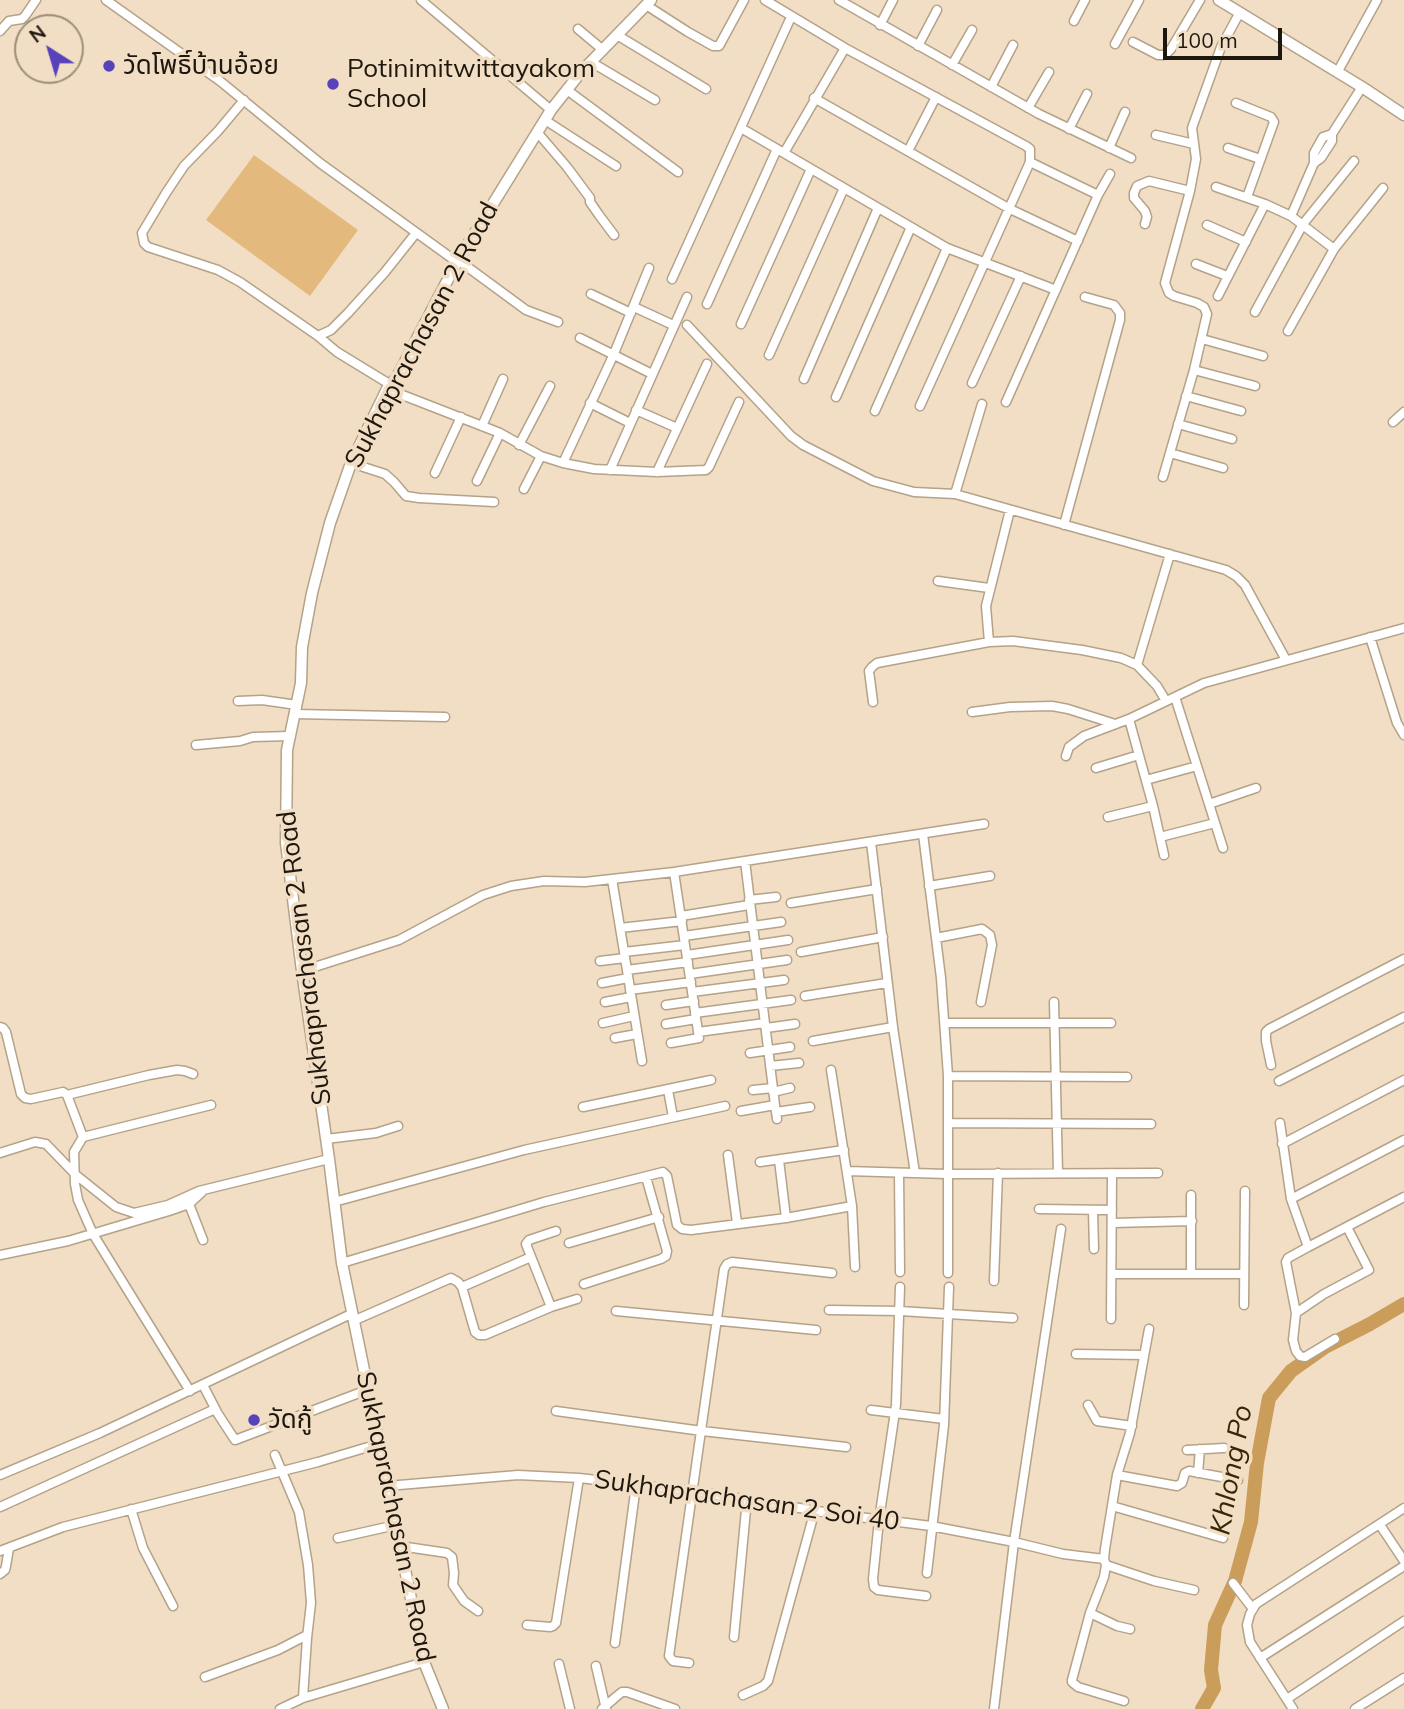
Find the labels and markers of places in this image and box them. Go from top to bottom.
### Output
place label: วัดโพธิ์บ้านอ้อย [123,50,279,82]
place label: Potinimitwittayakom School [347,53,595,114]
marker: วัดโพธิ์บ้านอ้อย [101,58,117,74]
marker: Potinimitwittayakom School [325,76,341,92]
place label: วัดกู้ [268,1404,312,1436]
marker: วัดกู้ [246,1412,262,1428]

